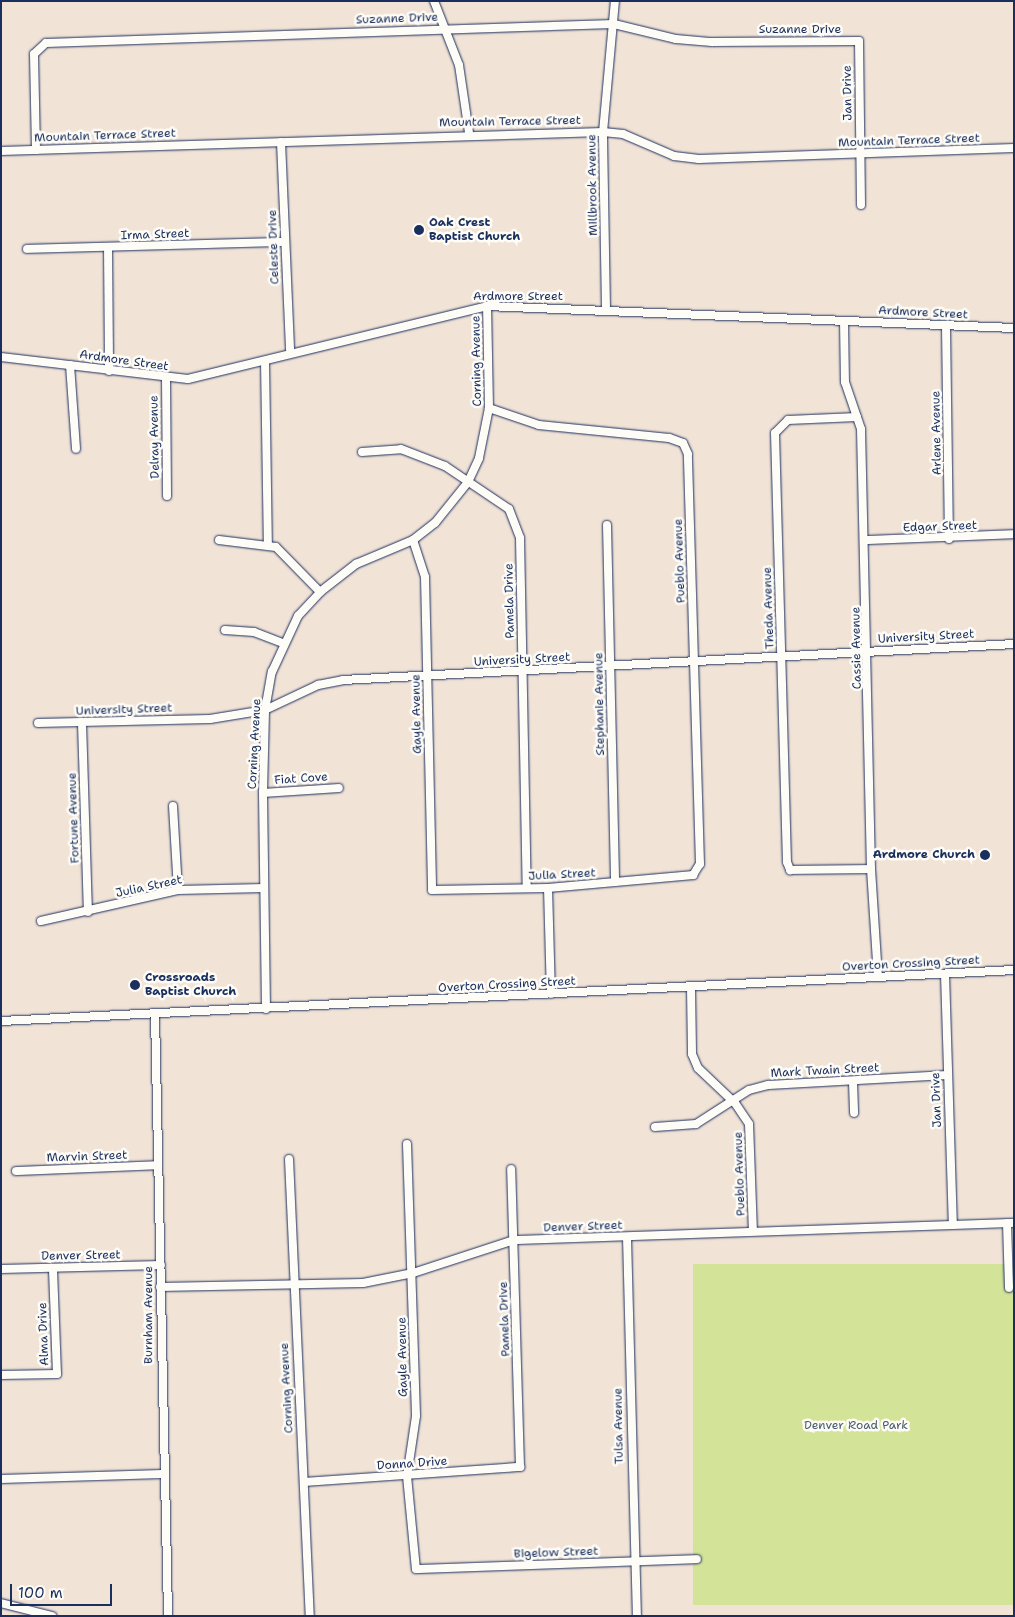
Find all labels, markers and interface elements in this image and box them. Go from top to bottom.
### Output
street label: Suzanne Drive [356,10,438,28]
street label: Suzanne Drive [759,23,841,37]
street label: Jan Drive [840,65,856,121]
street label: Mountain Terrace Street [439,114,581,130]
street label: Mountain Terrace Street [34,126,176,146]
street label: Mountain Terrace Street [838,131,980,151]
street label: Millbrook Avenue [585,134,601,236]
street label: Celeste Drive [265,209,283,285]
place label: Oak Crest Baptist Church [429,216,520,244]
marker: Oak Crest Baptist Church [413,224,425,236]
street label: Irma Street [120,227,190,243]
street label: Ardmore Street [473,290,563,304]
street label: Ardmore Street [878,303,968,323]
street label: Corning Avenue [469,315,485,407]
street label: Ardmore Street [78,348,170,374]
street label: Arlene Avenue [929,391,945,475]
street label: Delray Avenue [147,395,163,479]
street label: Pueblo Avenue [671,519,689,603]
street label: Edgar Street [903,519,977,535]
street label: Pamela Drive [502,563,518,639]
street label: Theda Avenue [760,567,778,649]
street label: Cassie Avenue [849,607,865,689]
street label: University Street [877,627,975,647]
street label: University Street [473,650,571,670]
street label: Stephanie Avenue [592,652,608,756]
street label: Gayle Avenue [409,674,425,754]
street label: Corning Avenue [245,698,265,790]
street label: University Street [75,701,173,719]
street label: Fiat Cove [274,770,328,788]
street label: Fortune Avenue [65,772,83,864]
place label: Ardmore Church [873,848,975,862]
marker: Ardmore Church [979,849,991,861]
street label: Julia Street [528,866,596,884]
street label: Julia Street [114,873,184,901]
street label: Overton Crossing Street [842,953,980,975]
place label: Crossroads Baptist Church [145,971,236,999]
street label: Overton Crossing Street [438,974,576,996]
marker: Crossroads Baptist Church [129,979,141,991]
street label: Mark Twain Street [770,1061,880,1081]
street label: Jan Drive [929,1072,945,1128]
street label: Pueblo Avenue [731,1132,749,1216]
street label: Marvin Street [46,1148,128,1166]
street label: Denver Street [543,1218,623,1236]
street label: Denver Street [41,1248,121,1264]
street label: Burnham Avenue [142,1266,156,1364]
street label: Pamela Drive [496,1281,514,1357]
street label: Alma Drive [36,1302,52,1366]
street label: Gayle Avenue [395,1317,411,1397]
street label: Corning Avenue [277,1342,297,1434]
street label: Tulsa Avenue [611,1388,627,1464]
park label: Denver Road Park [804,1419,908,1433]
street label: Donna Drive [376,1454,448,1474]
street label: Bigelow Street [513,1544,599,1562]
scale bar [12,1574,115,1606]
text: 100 m [18,1583,63,1603]

